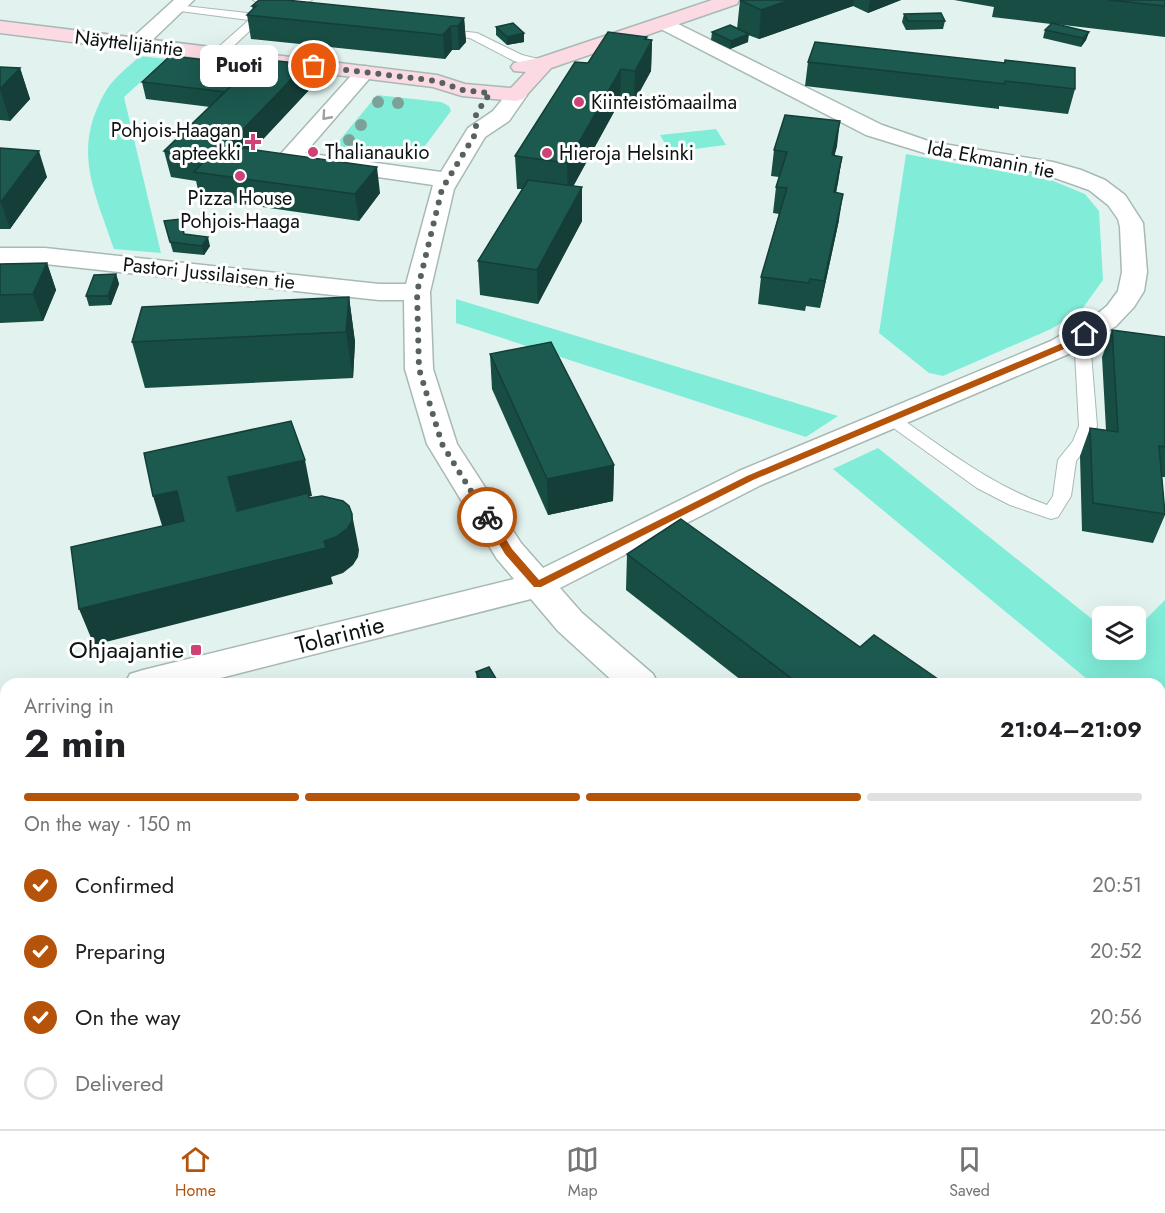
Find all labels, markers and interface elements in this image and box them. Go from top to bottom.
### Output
street label: Näyttelijäntie [73,22,185,65]
pin [288,40,339,91]
callout: Puoti [200,45,278,87]
icon: bag [297,49,330,82]
text: Puoti [215,51,263,80]
place label: Kiinteistömaailma [591,88,737,117]
marker: Kiinteistömaailma [572,95,586,109]
one-way arrow [322,109,333,120]
place label: Pohjois-Haagan apteekki [111,116,241,168]
street label: Ida Ekmanin tie [925,133,1057,186]
marker: Pohjois-Haagan apteekki [246,135,260,149]
place label: Thalianaukio [325,138,429,167]
place label: Hieroja Helsinki [559,139,694,168]
marker: Thalianaukio [306,145,320,159]
marker: Hieroja Helsinki [540,146,554,160]
marker: Pizza House Pohjois-Haaga [233,169,247,183]
place label: Pizza House Pohjois-Haaga [180,184,300,236]
street label: Pastori Jussilaisen tie [121,250,297,297]
pin [1059,308,1110,359]
icon: home [1068,317,1101,350]
courier [457,487,517,547]
icon: bike [471,501,504,534]
map controls [1092,606,1146,660]
button: layers [1092,606,1146,660]
street label: Tolarintie [292,607,388,662]
place label: Ohjaajantie [69,632,184,667]
marker: Ohjaajantie [189,643,203,657]
text: Arriving in [24,692,114,721]
text: 21:04–21:09 [1000,713,1142,745]
text: 2 min [24,715,126,772]
text: On the way · 150 m [24,810,192,839]
icon: check [24,869,57,902]
text: Confirmed [75,869,174,901]
text: 20:51 [1092,871,1142,900]
icon: check [24,935,57,968]
text: Preparing [75,935,166,967]
text: 20:52 [1090,937,1142,966]
icon: check [24,1001,57,1034]
text: On the way [75,1001,180,1033]
text: 20:56 [1090,1003,1142,1032]
text: Delivered [75,1067,164,1099]
tab: Home [175,1143,216,1202]
tab: Map [566,1143,599,1202]
tab: Saved [949,1143,990,1202]

